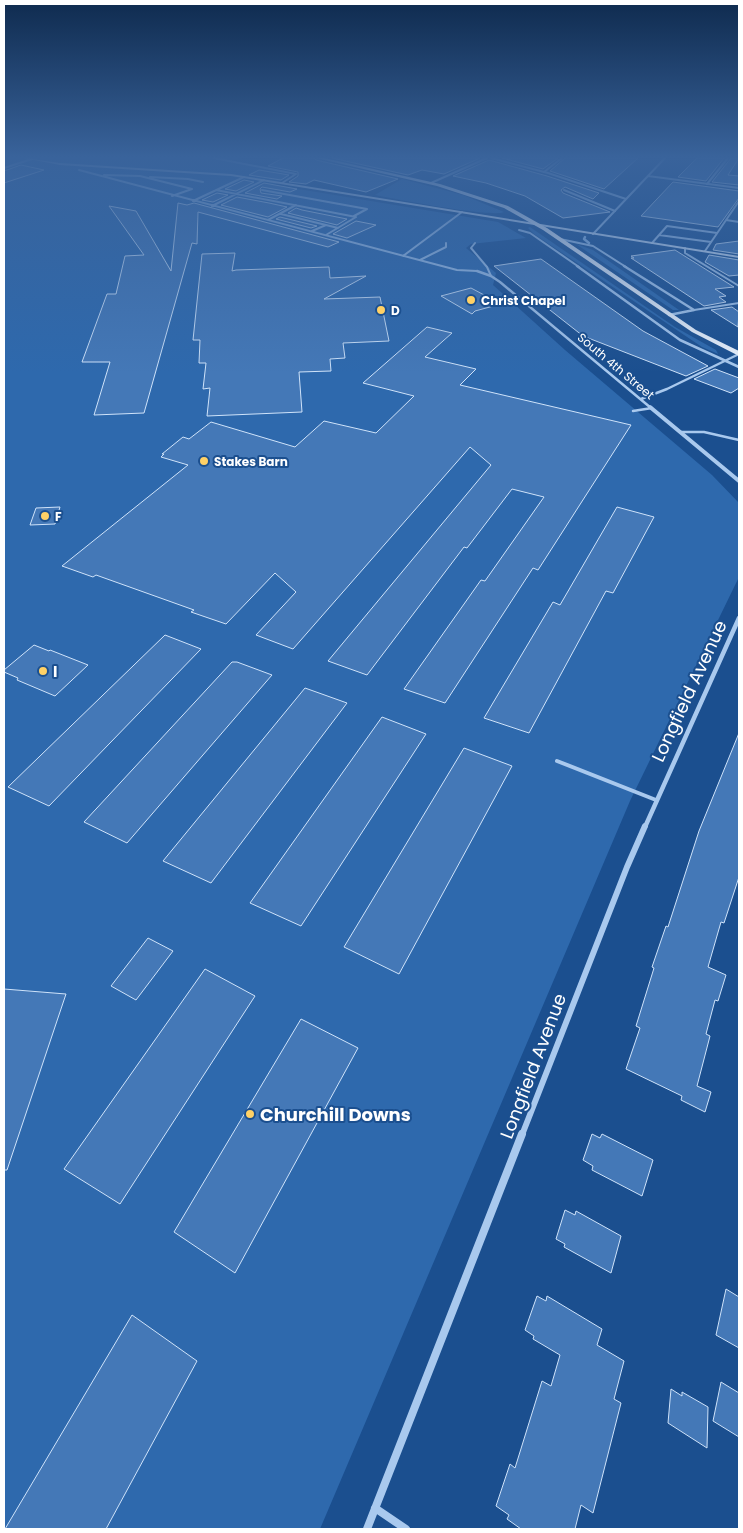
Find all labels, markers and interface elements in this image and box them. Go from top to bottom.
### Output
place label: Christ Chapel [481,292,565,309]
marker: Christ Chapel [465,294,477,306]
place label: D [391,302,400,319]
marker: D [375,304,387,316]
street label: South 4th Street [574,329,658,403]
place label: Stakes Barn [214,453,288,470]
marker: Stakes Barn [198,455,210,467]
place label: F [55,508,62,525]
marker: F [39,510,51,522]
street label: Longfield Avenue [645,616,733,766]
place label: I [53,661,57,682]
marker: I [37,665,49,677]
street label: Longfield Avenue [494,990,572,1142]
place label: Churchill Downs [260,1102,411,1127]
marker: Churchill Downs [244,1108,256,1120]

